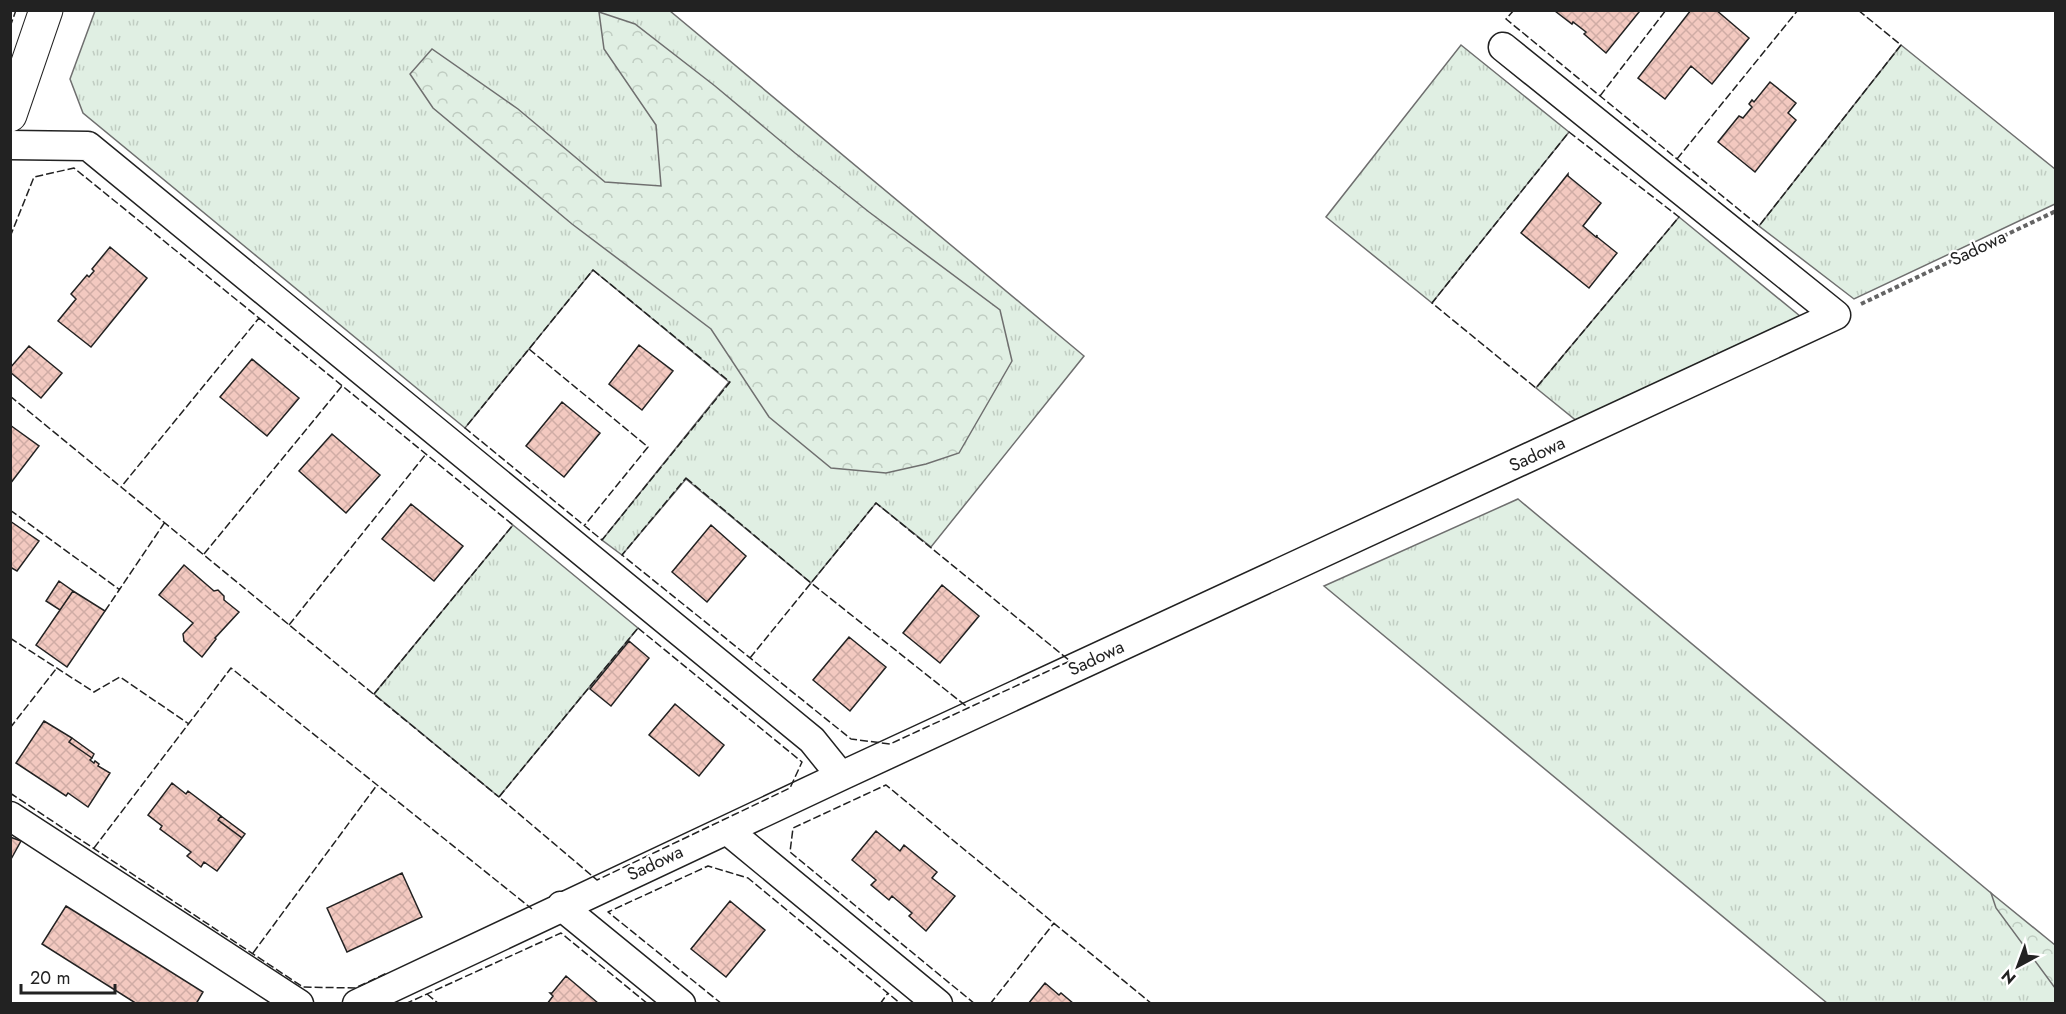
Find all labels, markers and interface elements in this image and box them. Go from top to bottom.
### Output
street label: Sadowa [1946,224,2010,272]
street label: Sadowa [1505,430,1569,478]
street label: Sadowa [1064,634,1128,682]
street label: Sadowa [623,839,687,887]
north arrow [1988,936,2048,996]
scale bar [21,957,116,995]
text: N [1996,964,2021,990]
text: 20 m [30,965,70,991]

